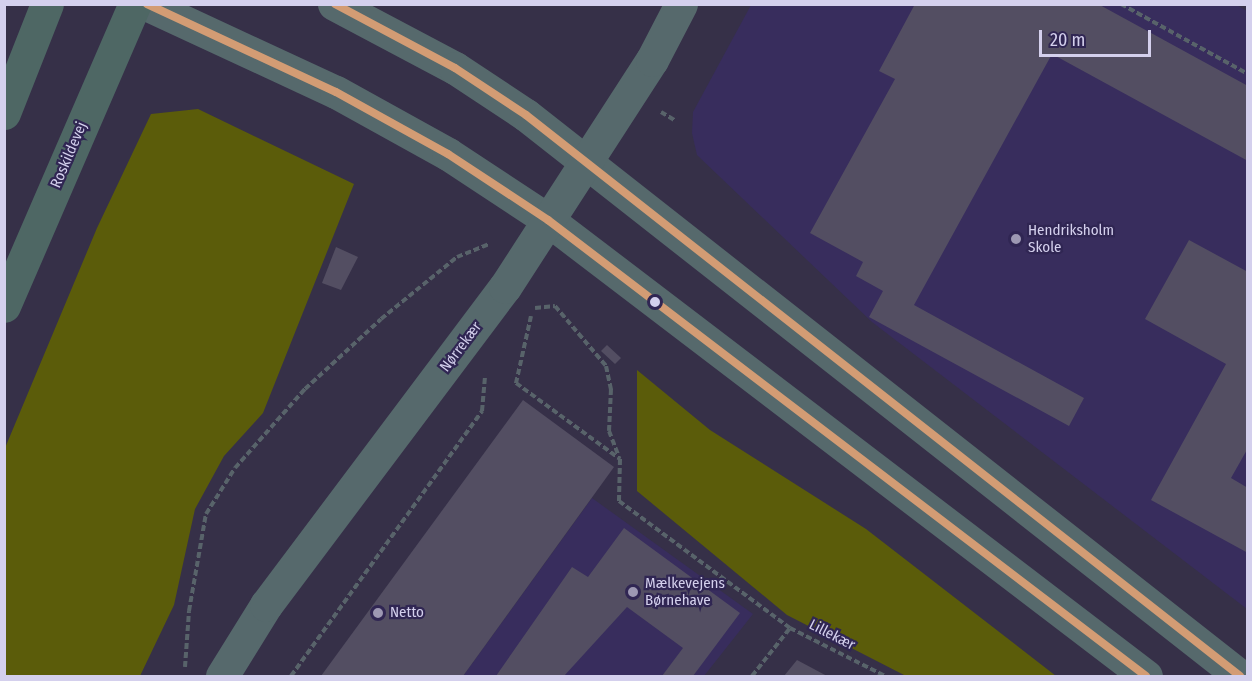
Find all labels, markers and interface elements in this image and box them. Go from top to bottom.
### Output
scale bar [1042,18,1154,56]
text: 20 m [1050,29,1085,51]
street label: Roskildevej [47,119,91,191]
place label: Hendriksholm Skole [1028,221,1114,256]
marker: Hendriksholm Skole [1009,232,1023,246]
unlabelled marker [649,296,661,308]
street label: Nørrekær [436,318,486,376]
place label: Mælkevejens Børnehave [645,574,725,609]
marker: Mælkevejens Børnehave [626,585,640,599]
place label: Netto [390,604,424,622]
marker: Netto [371,606,385,620]
street label: Lillekær [806,616,858,654]

